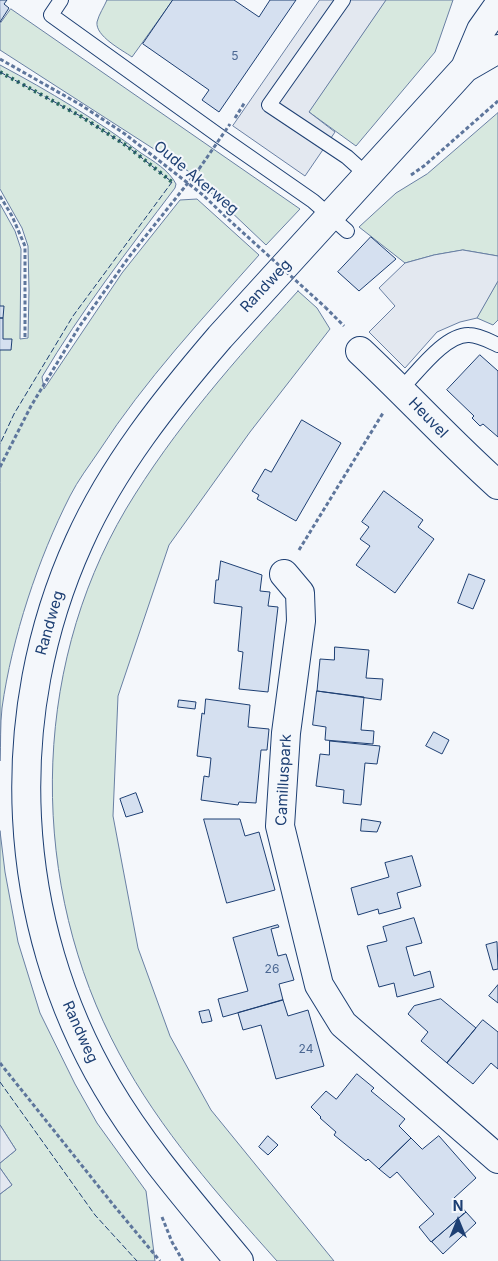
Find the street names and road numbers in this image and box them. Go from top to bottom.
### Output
street label: Oude Akerweg [150,137,242,219]
street label: Randweg [237,256,295,316]
street label: Heuvel [404,394,452,442]
street label: Randweg [32,589,68,657]
street label: Camilluspark [273,734,295,826]
street label: Randweg [58,998,102,1066]

